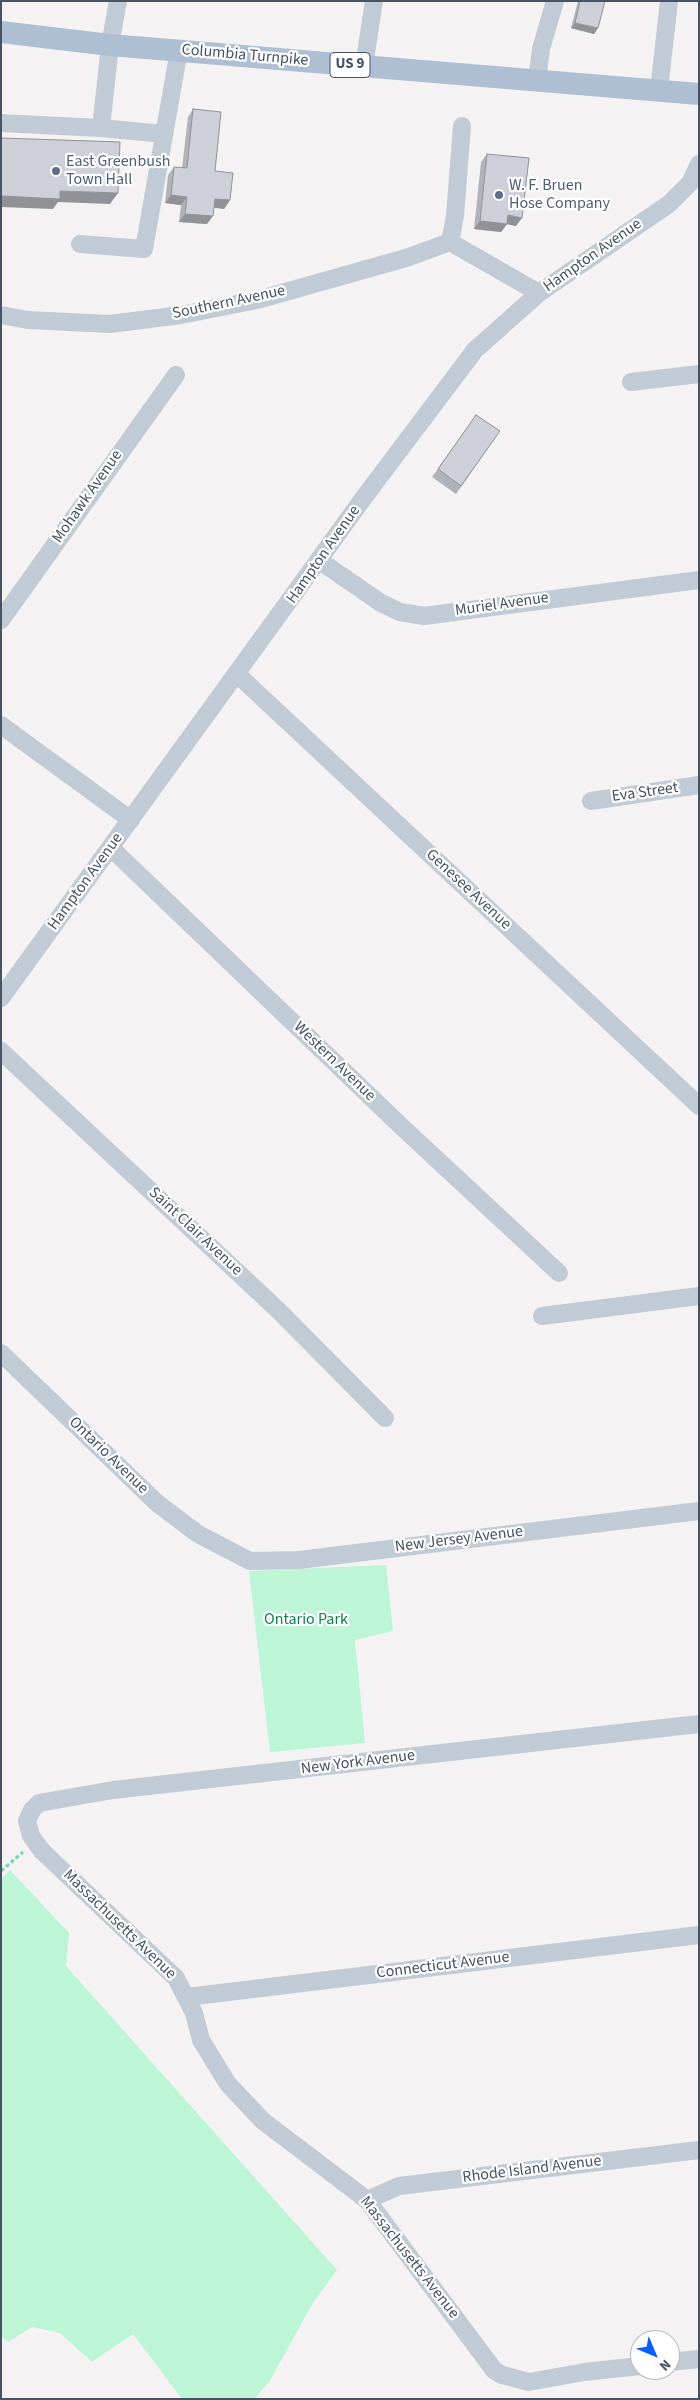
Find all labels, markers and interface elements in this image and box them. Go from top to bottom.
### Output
street label: Columbia Turnpike [181,41,309,71]
road number: US 9 [330,52,370,78]
place label: East Greenbush Town Hall [66,152,170,190]
marker: East Greenbush Town Hall [50,165,62,177]
place label: W. F. Bruen Hose Company [509,176,610,214]
marker: W. F. Bruen Hose Company [493,189,505,201]
street label: Hampton Avenue [540,215,646,297]
street label: Southern Avenue [171,282,287,324]
street label: Mohawk Avenue [49,447,127,547]
street label: Hampton Avenue [283,502,365,608]
street label: Muriel Avenue [454,589,550,621]
street label: Eva Street [611,779,679,807]
street label: Hampton Avenue [44,830,128,934]
street label: Genesee Avenue [421,846,515,934]
street label: Western Avenue [289,1018,379,1106]
street label: Saint Clair Avenue [144,1184,246,1280]
street label: Ontario Avenue [64,1413,152,1499]
street label: New Jersey Avenue [394,1523,524,1557]
park label: Ontario Park [264,1610,348,1630]
street label: New York Avenue [300,1746,416,1780]
street label: Massachusetts Avenue [58,1866,180,1984]
street label: Connecticut Avenue [376,1948,510,1984]
street label: Rhode Island Avenue [462,2152,602,2188]
street label: Massachusetts Avenue [355,2193,463,2323]
north arrow [630,2330,680,2380]
text: N [655,2355,675,2375]

